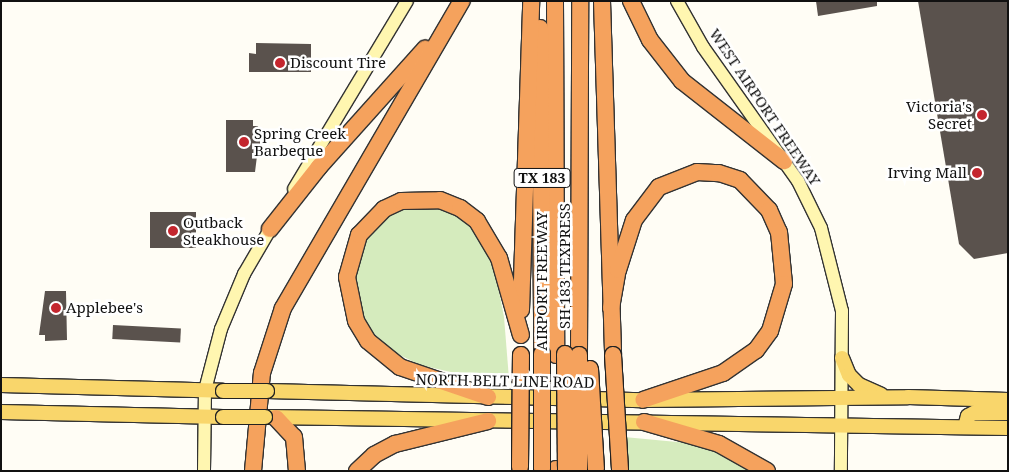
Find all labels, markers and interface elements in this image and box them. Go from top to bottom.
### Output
street label: WEST AIRPORT FREEWAY [706,25,824,189]
place label: Discount Tire [290,54,386,72]
marker: Discount Tire [274,57,286,69]
place label: Victoria's Secret [906,97,972,132]
marker: Victoria's Secret [976,109,988,121]
place label: Spring Creek Barbeque [254,124,346,159]
marker: Spring Creek Barbeque [238,136,250,148]
place label: Irving Mall [887,164,967,182]
road number: TX 183 [513,167,571,190]
marker: Irving Mall [971,167,983,179]
street label: SH 183 TEXPRESS [556,203,574,329]
street label: AIRPORT FREEWAY [533,211,551,351]
place label: Outback Steakhouse [183,213,264,248]
marker: Outback Steakhouse [167,225,179,237]
place label: Applebee's [66,299,143,317]
marker: Applebee's [50,302,62,314]
street label: NORTH BELT LINE ROAD [415,370,595,392]

